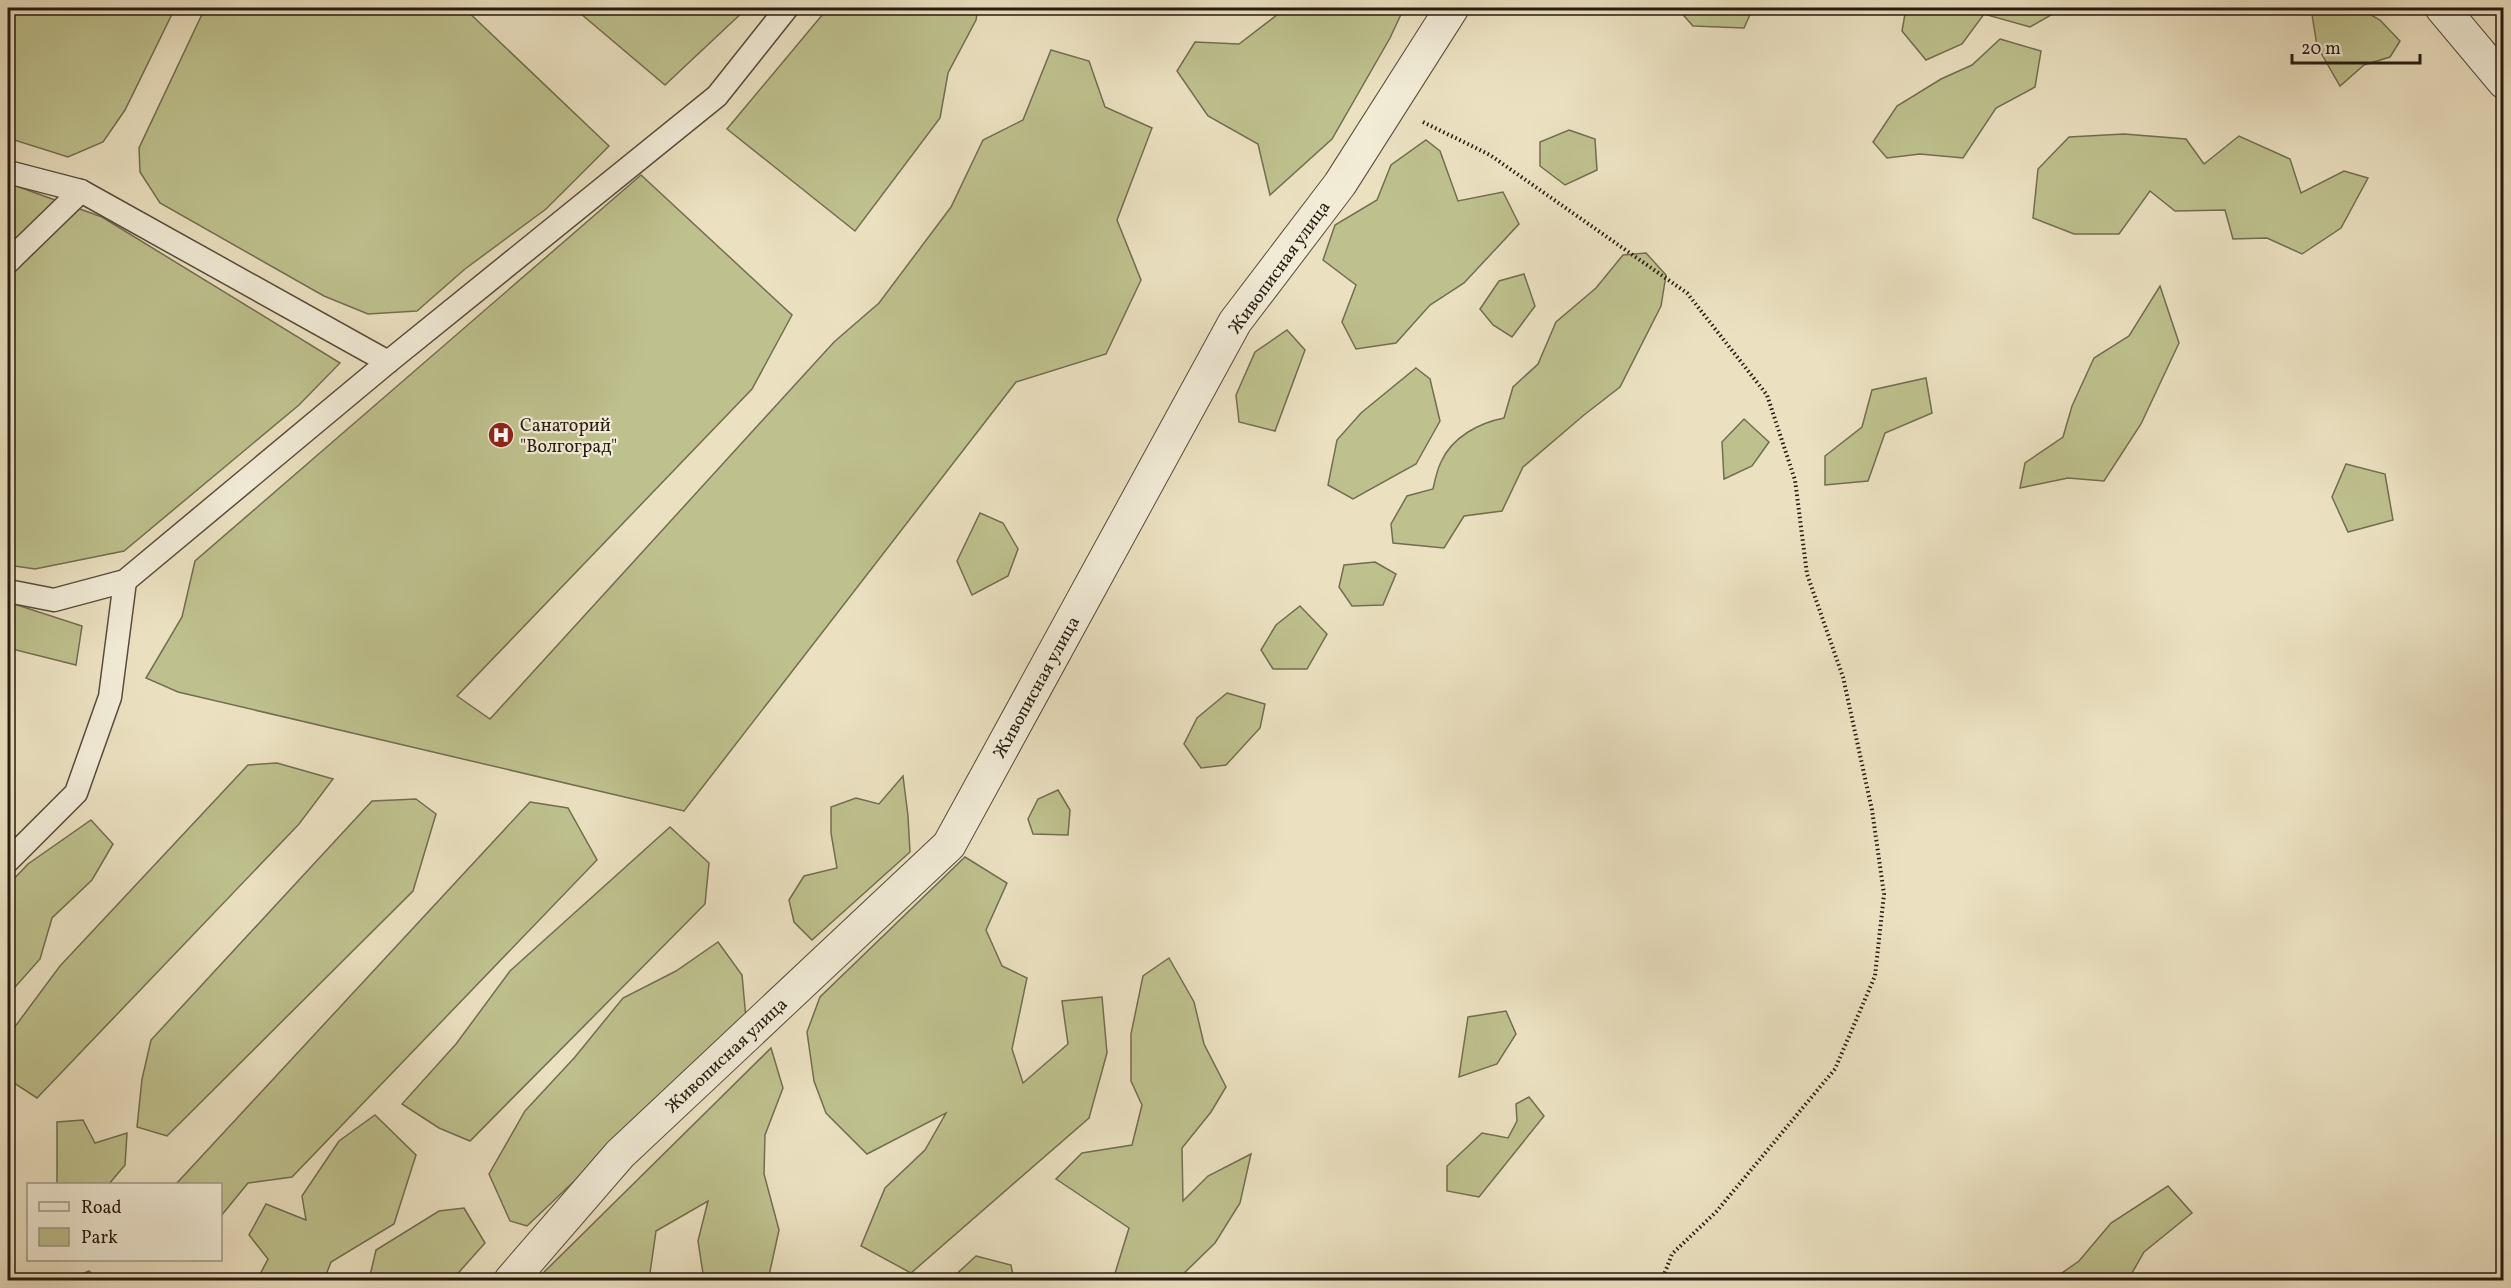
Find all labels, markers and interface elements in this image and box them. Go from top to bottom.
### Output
scale bar [2292,27,2420,65]
text: 20 m [2301,37,2341,62]
street label: Живописная улица [1223,196,1337,340]
place label: Санаторий "Волгоград" [520,414,617,460]
hospital icon: Санаторий "Волгоград" [486,420,516,450]
street label: Живописная улица [988,612,1087,763]
street label: Живописная улица [660,993,794,1120]
legend [27,1183,222,1261]
text: Road [81,1196,122,1221]
text: Park [81,1226,118,1251]

